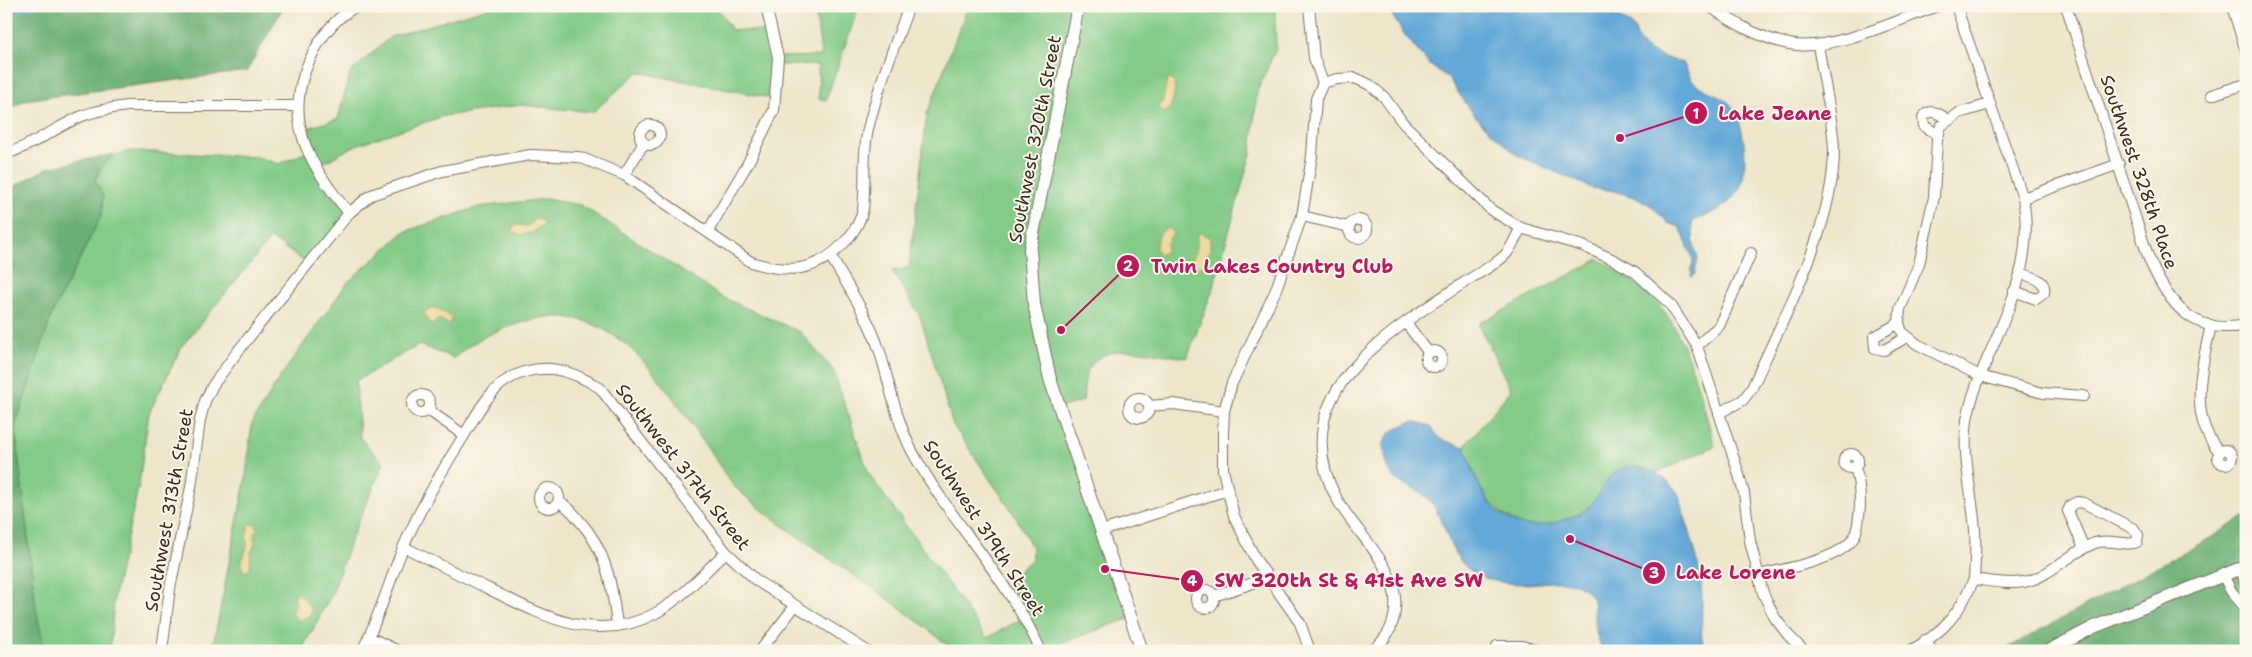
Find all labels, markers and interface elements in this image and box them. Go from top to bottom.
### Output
street label: Southwest 320th Street [1003,33,1067,245]
street label: Southwest 328th Place [2094,72,2184,272]
callout: Lake Jeane [1684,96,1842,130]
text: Lake Jeane [1718,101,1832,126]
text: 1 [1693,104,1700,124]
callout: Twin Lakes Country Club [1116,249,1403,283]
text: Twin Lakes Country Club [1151,254,1393,279]
text: 2 [1123,256,1134,276]
street label: Southwest 317th Street [610,379,756,556]
street label: Southwest 313th Street [139,406,199,613]
street label: Southwest 319th Street [918,435,1050,621]
callout: Lake Lorene [1641,556,1806,590]
text: Lake Lorene [1676,560,1796,585]
text: 3 [1649,563,1659,583]
callout: SW 320th St & 41st Ave SW [1179,564,1493,598]
text: SW 320th St & 41st Ave SW [1215,568,1483,593]
text: 4 [1187,571,1198,591]

